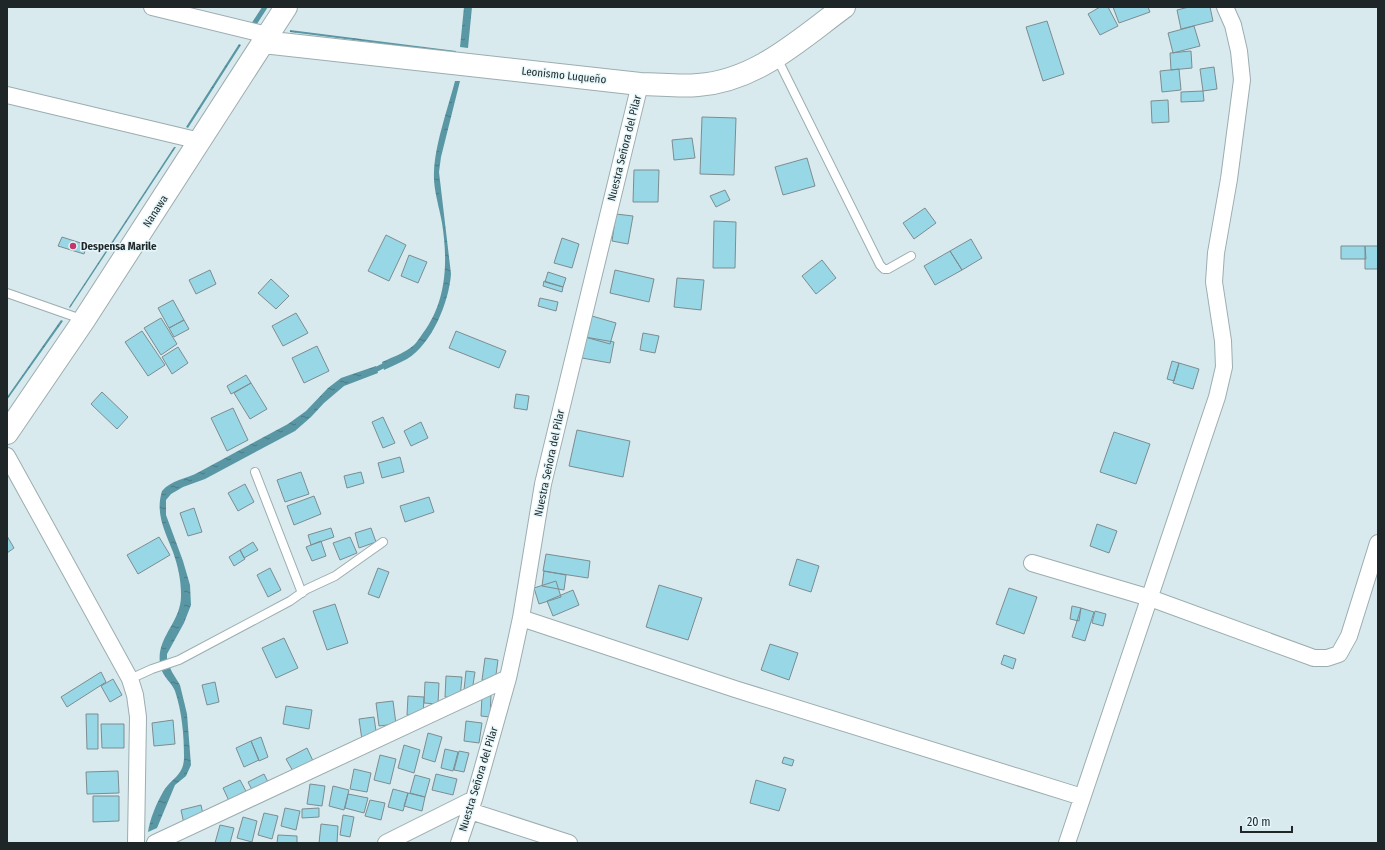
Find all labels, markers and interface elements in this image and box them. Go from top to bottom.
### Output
street label: Leonismo Luqueño [521,65,607,86]
street label: Nuestra Señora del Pilar [605,94,644,203]
street label: Nanawa [140,193,171,230]
place label: Despensa Marile [81,240,157,253]
marker: Despensa Marile [68,241,78,251]
street label: Nuestra Señora del Pilar [532,408,567,518]
street label: Nuestra Señora del Pilar [456,725,501,833]
scale bar [1241,808,1292,834]
text: 20 m [1247,815,1271,829]

